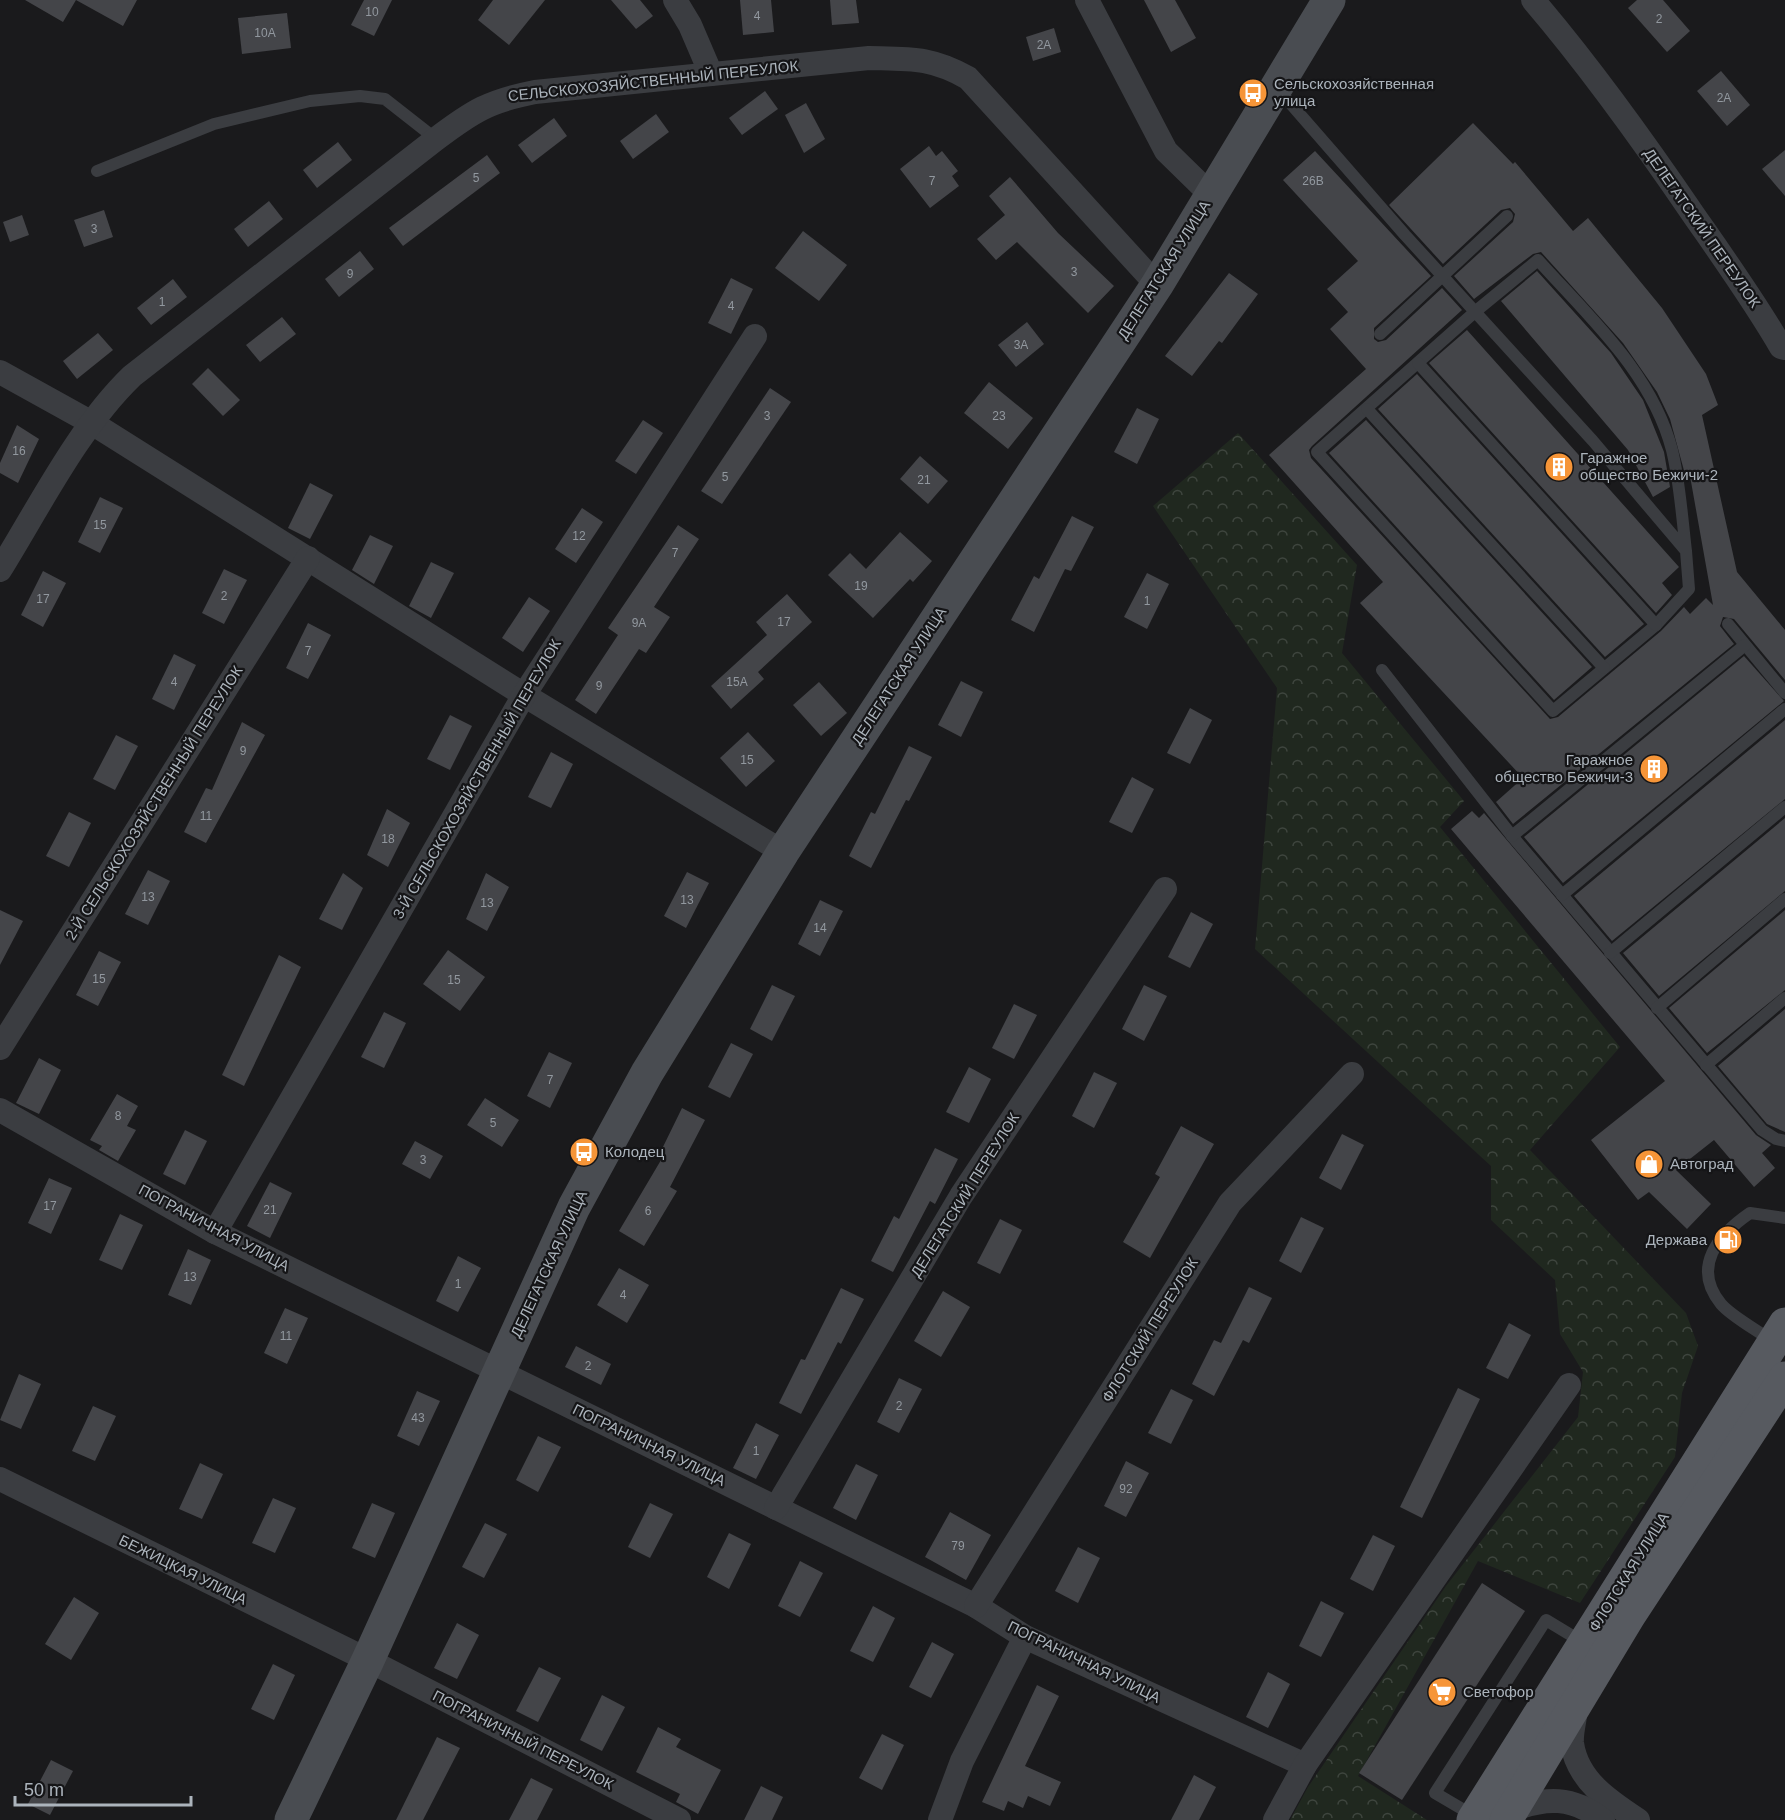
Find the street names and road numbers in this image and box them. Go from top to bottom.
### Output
street label: СЕЛЬСКОХОЗЯЙСТВЕННЫЙ ПЕРЕУЛОК [507,57,799,104]
street label: ДЕЛЕГАТСКИЙ ПЕРЕУЛОК [1641,145,1764,311]
street label: ДЕЛЕГАТСКАЯ УЛИЦА [1114,197,1213,342]
street label: ДЕЛЕГАТСКАЯ УЛИЦА [848,604,949,748]
street label: 3-Й СЕЛЬСКОХОЗЯЙСТВЕННЫЙ ПЕРЕУЛОК [389,636,564,922]
street label: 2-Й СЕЛЬСКОХОЗЯЙСТВЕННЫЙ ПЕРЕУЛОК [62,662,246,943]
street label: ДЕЛЕГАТСКИЙ ПЕРЕУЛОК [907,1109,1022,1280]
street label: ПОГРАНИЧНАЯ УЛИЦА [136,1181,292,1274]
street label: ДЕЛЕГАТСКАЯ УЛИЦА [507,1187,590,1340]
street label: ФЛОТСКИЙ ПЕРЕУЛОК [1098,1254,1201,1405]
street label: ПОГРАНИЧНАЯ УЛИЦА [570,1400,728,1489]
street label: ФЛОТСКАЯ УЛИЦА [1585,1509,1672,1634]
street label: БЕЖИЦКАЯ УЛИЦА [117,1531,250,1608]
street label: ПОГРАНИЧНАЯ УЛИЦА [1005,1617,1163,1706]
street label: ПОГРАНИЧНЫЙ ПЕРЕУЛОК [430,1687,617,1793]

